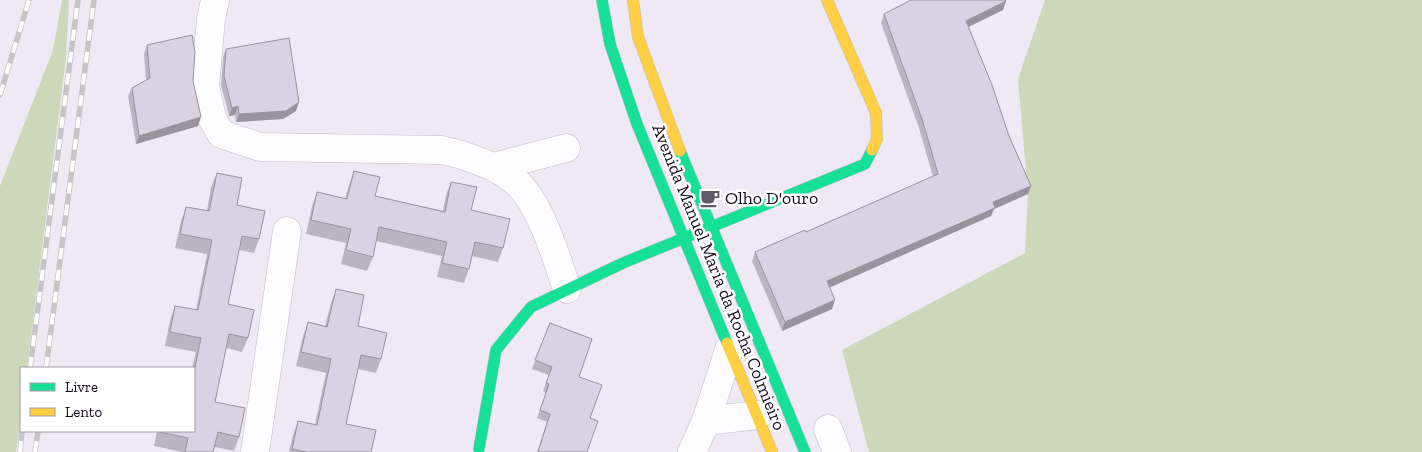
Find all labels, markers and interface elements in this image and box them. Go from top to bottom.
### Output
street label: Avenida Manuel Maria da Rocha Colmieiro [647,121,791,433]
cafe icon: Olho D'ouro [699,187,721,209]
place label: Olho D'ouro [725,187,818,209]
legend [20,367,195,432]
text: Livre [65,378,98,396]
text: Lento [65,403,102,421]

